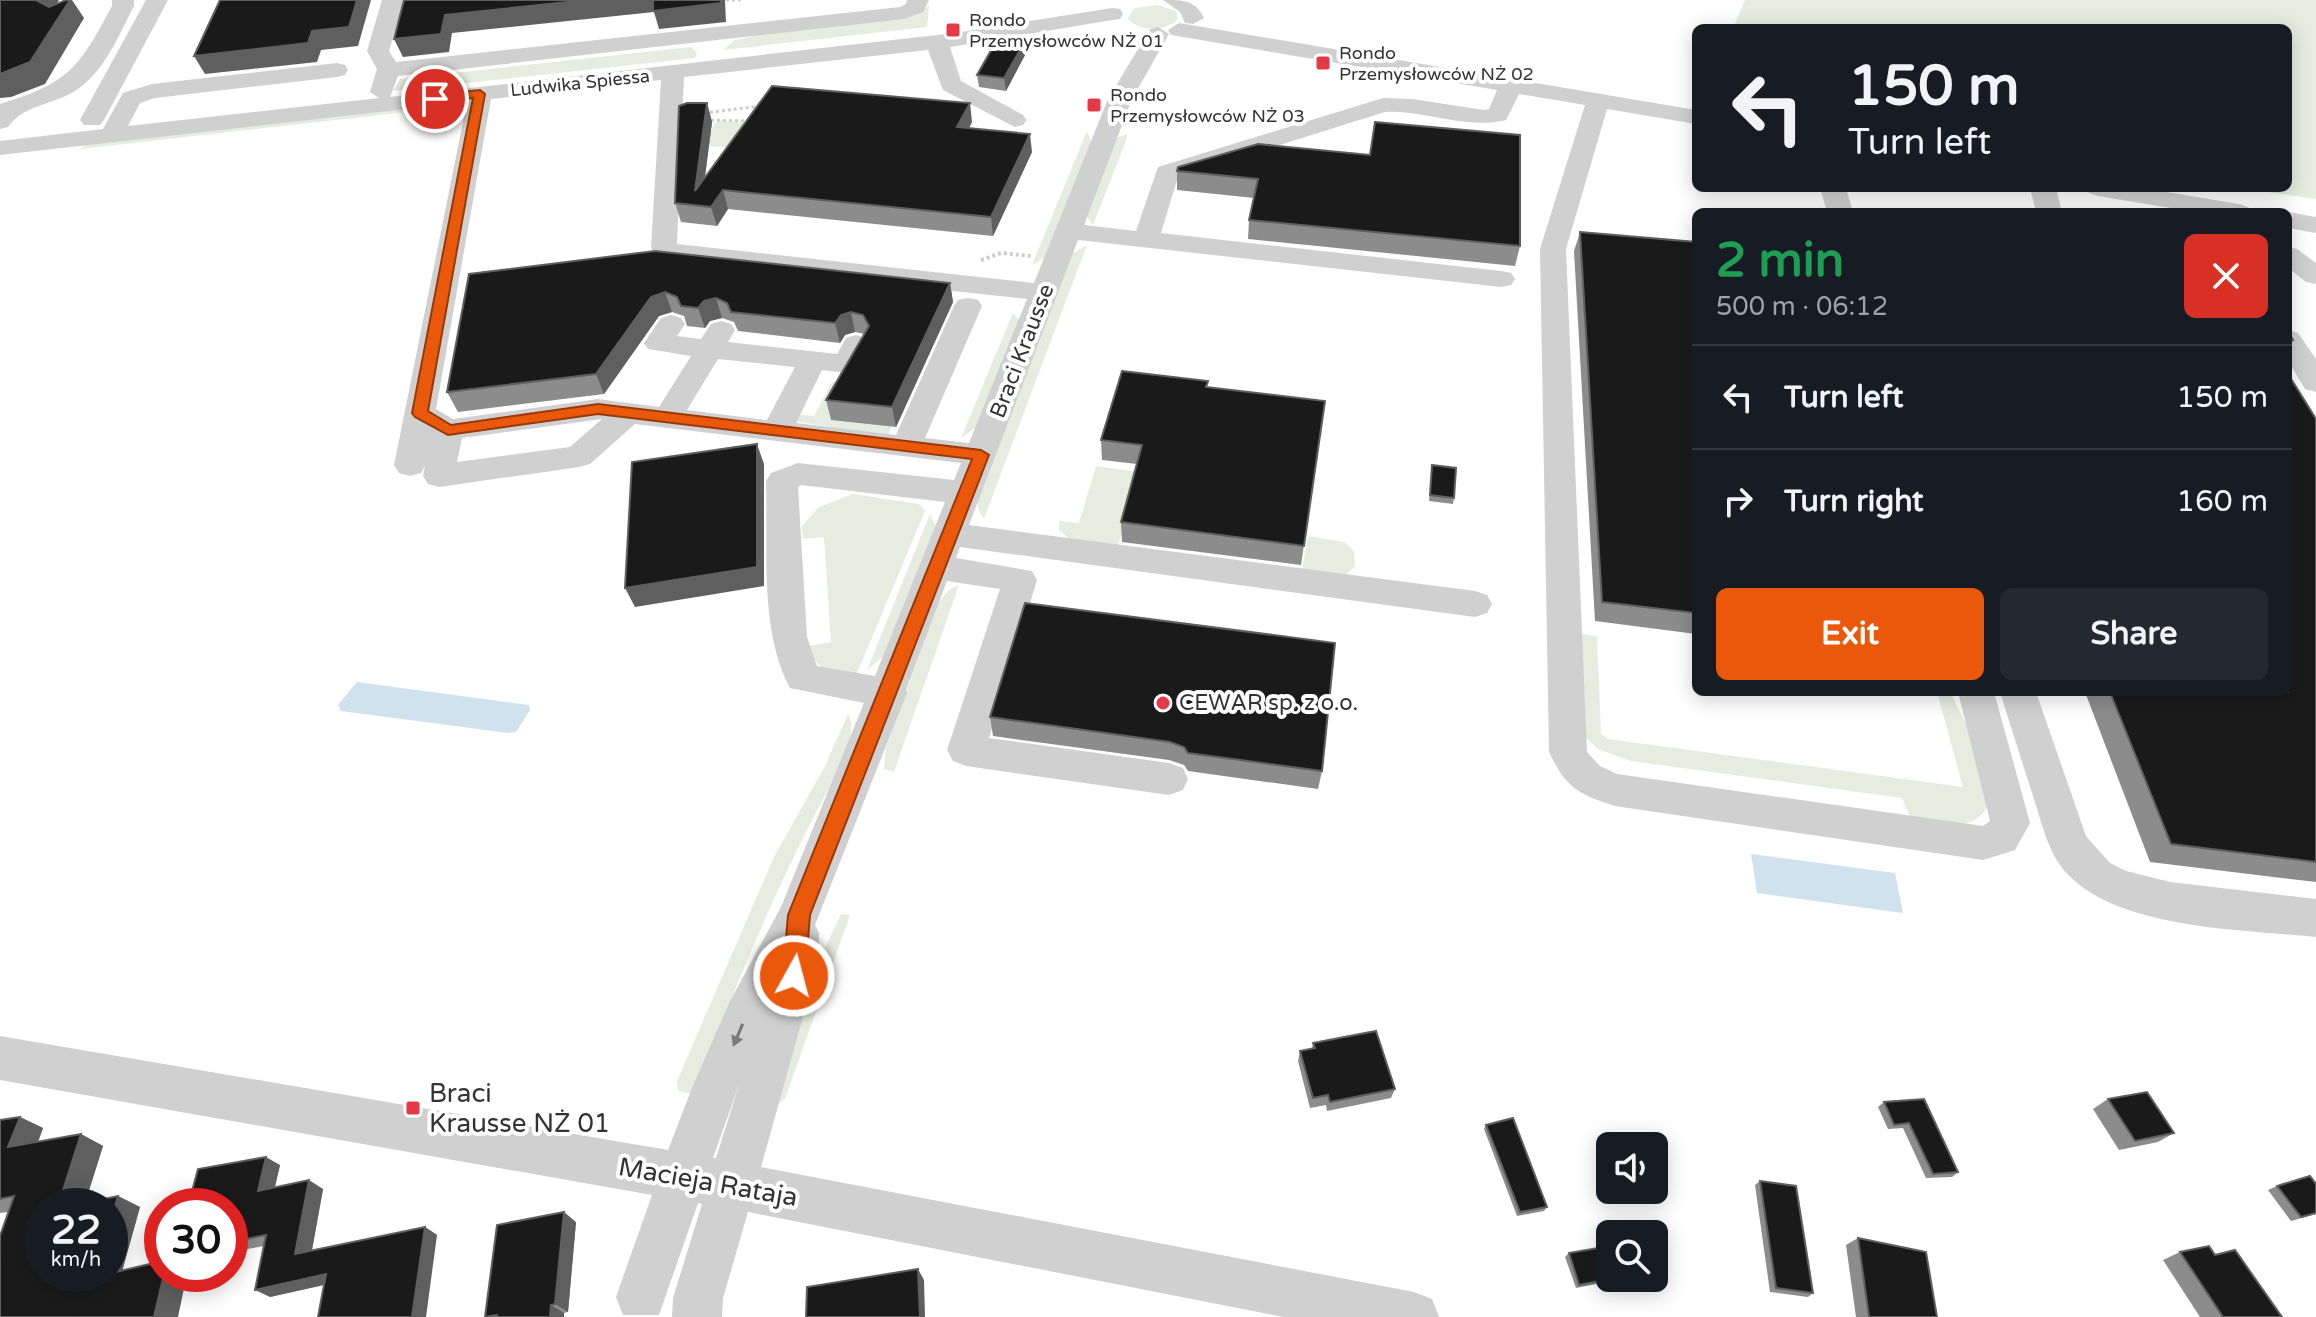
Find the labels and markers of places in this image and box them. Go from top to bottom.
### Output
place label: Rondo Przemysłowców NŻ 01 [969,9,1164,52]
marker: Rondo Przemysłowców NŻ 01 [944,21,962,39]
place label: Rondo Przemysłowców NŻ 02 [1339,42,1534,85]
marker: Rondo Przemysłowców NŻ 02 [1314,54,1332,72]
pin [401,65,469,133]
place label: Rondo Przemysłowców NŻ 03 [1110,84,1305,127]
marker: Rondo Przemysłowców NŻ 03 [1085,96,1103,114]
place label: CEWAR sp. z o.o. [1179,690,1358,716]
marker: CEWAR sp. z o.o. [1154,694,1172,712]
place label: Braci Krausse NŻ 01 [429,1078,610,1139]
marker: Braci Krausse NŻ 01 [404,1099,422,1117]

